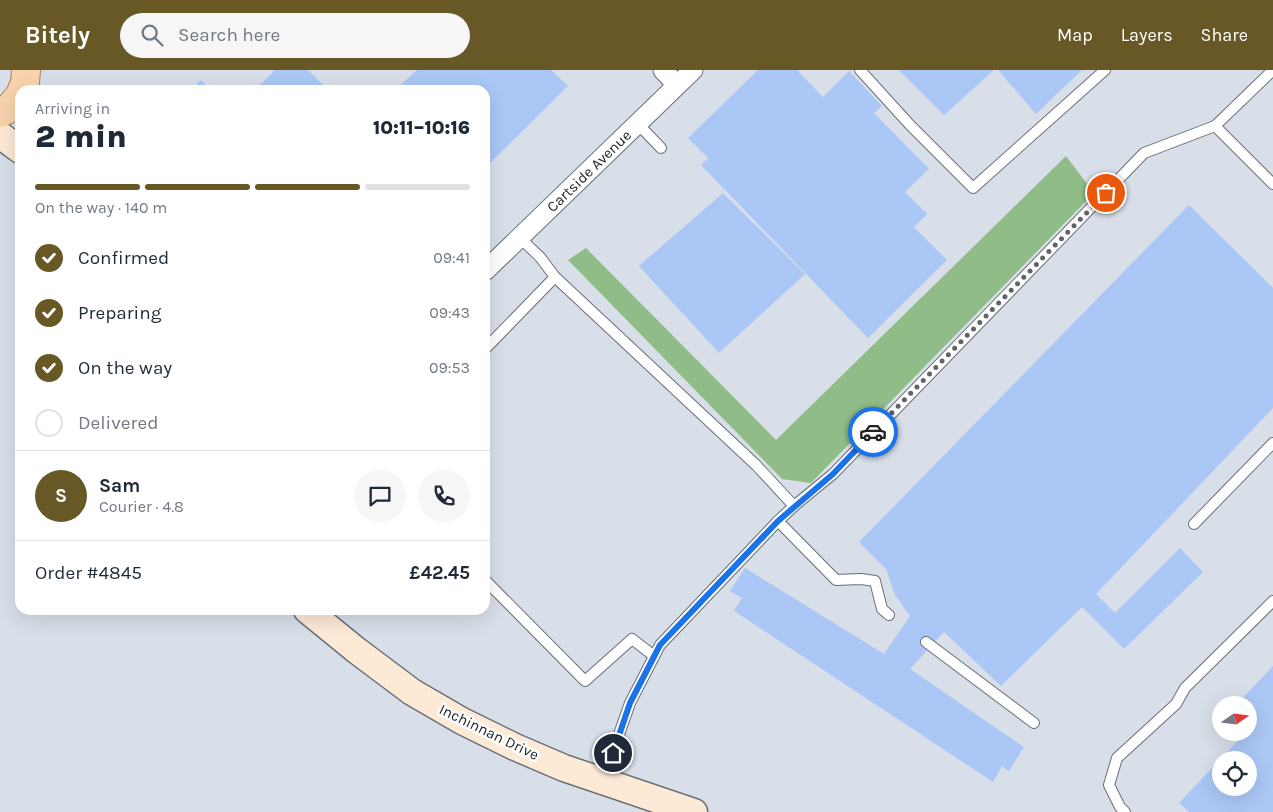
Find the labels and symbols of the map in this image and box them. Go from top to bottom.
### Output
street label: Cartside Avenue [543,126,635,216]
pin [1085,172,1127,214]
courier [848,407,898,457]
north arrow [1212,696,1258,741]
street label: Inchinnan Drive [436,700,542,764]
pin [592,732,634,774]

